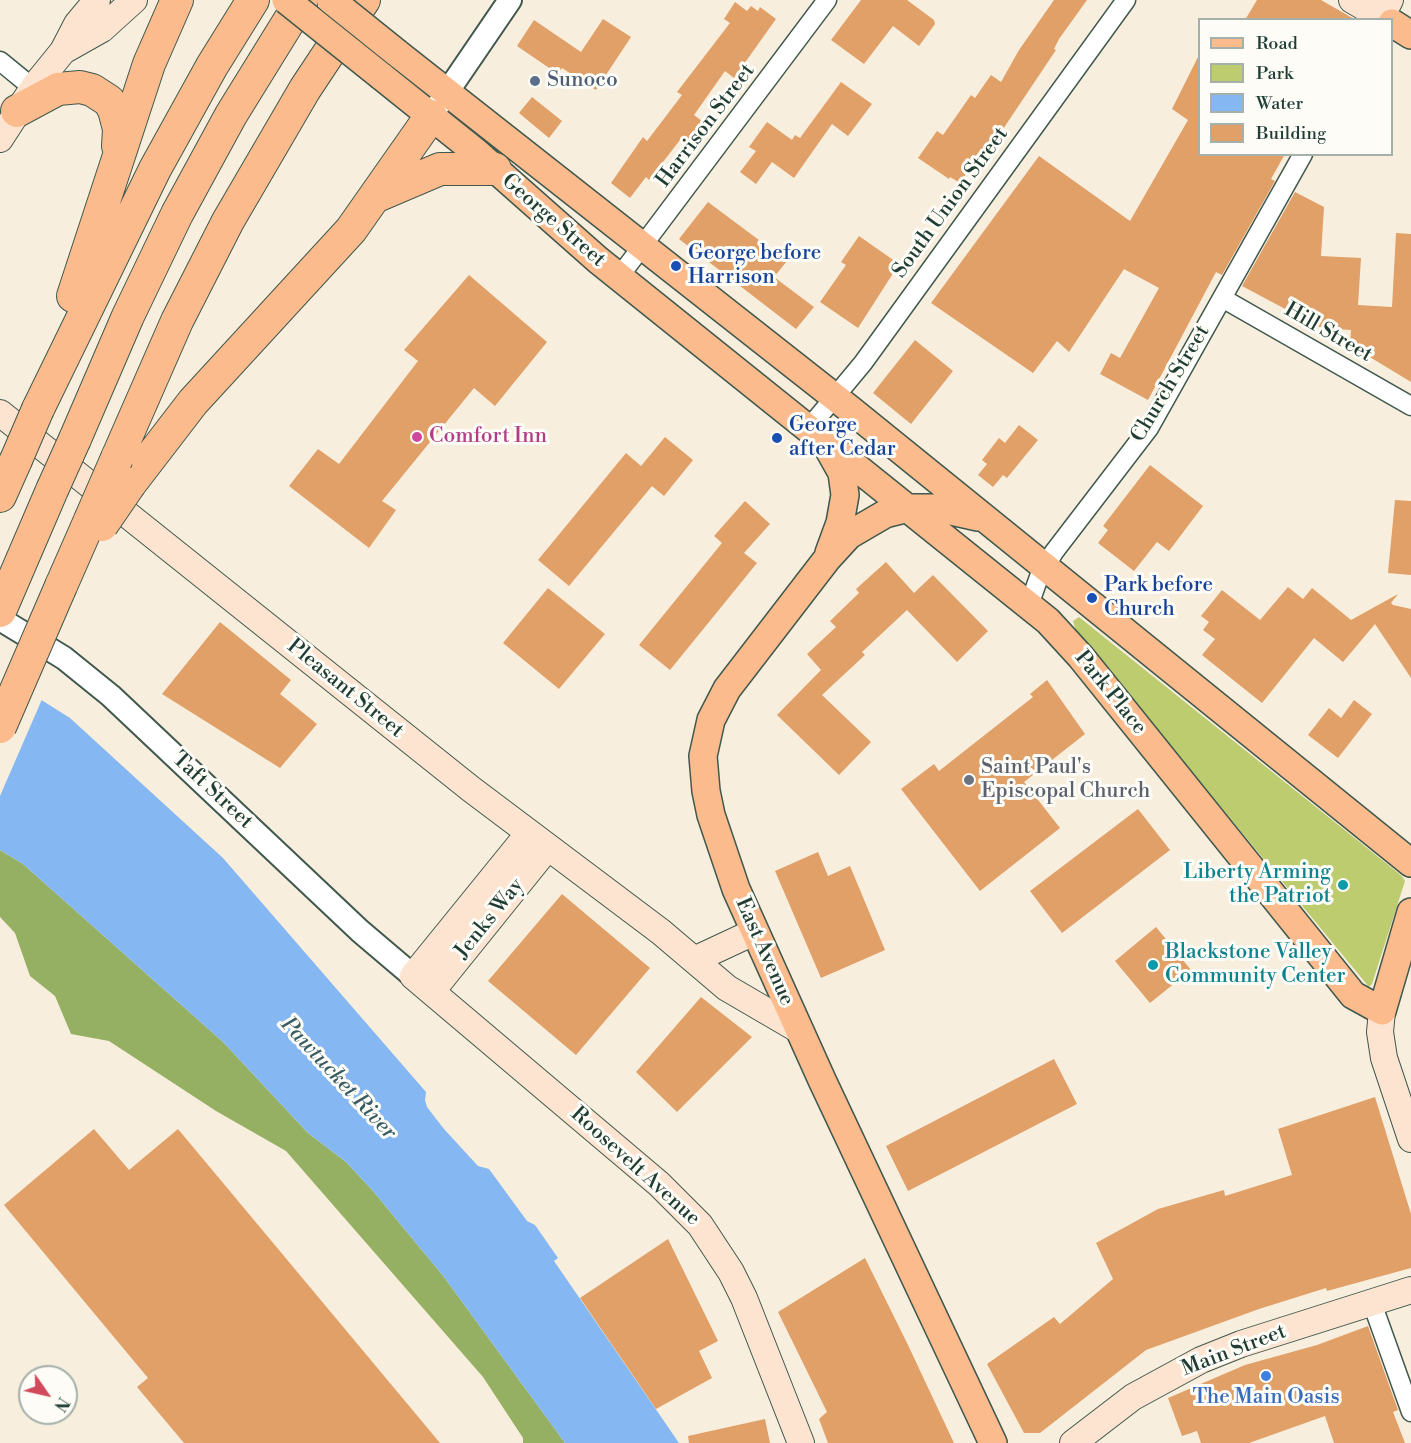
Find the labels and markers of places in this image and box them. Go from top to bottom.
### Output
place label: Sunoco [547,68,618,94]
marker: Sunoco [528,74,542,88]
place label: George before Harrison [688,241,821,291]
marker: George before Harrison [669,259,683,273]
place label: George after Cedar [789,413,896,463]
place label: Comfort Inn [429,424,547,450]
marker: Comfort Inn [410,430,424,444]
marker: George after Cedar [770,431,784,445]
place label: Park before Church [1104,573,1213,623]
marker: Park before Church [1085,591,1099,605]
place label: Saint Paul's Episcopal Church [981,755,1150,805]
marker: Saint Paul's Episcopal Church [962,773,976,787]
place label: Liberty Arming the Patriot [1183,860,1331,910]
marker: Liberty Arming the Patriot [1336,878,1350,892]
place label: Blackstone Valley Community Center [1165,940,1346,990]
marker: Blackstone Valley Community Center [1146,958,1160,972]
marker: The Main Oasis [1259,1369,1273,1383]
place label: The Main Oasis [1192,1385,1340,1411]

